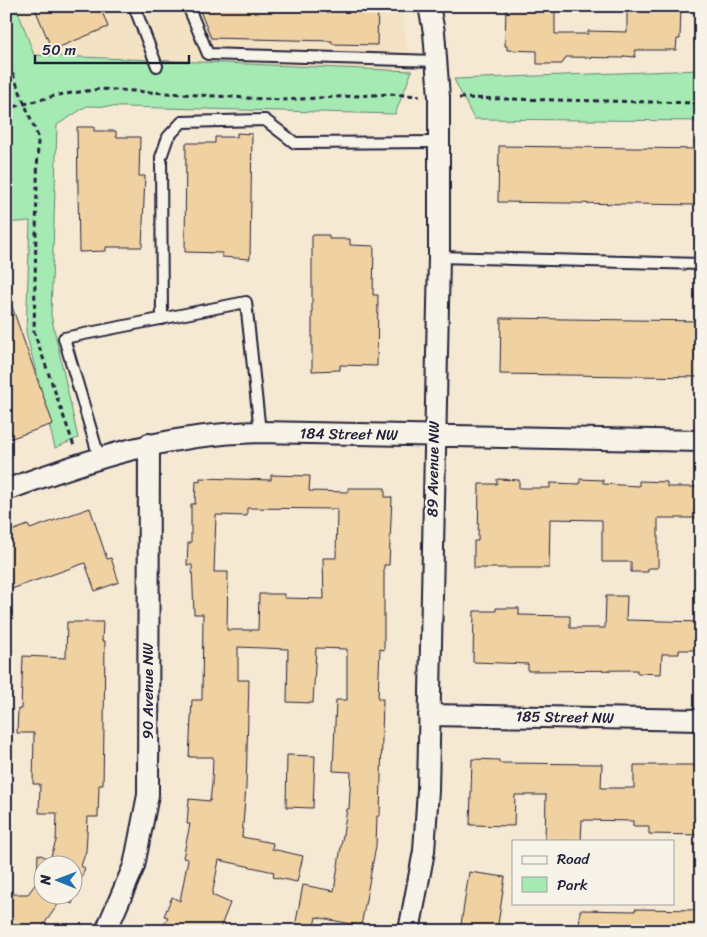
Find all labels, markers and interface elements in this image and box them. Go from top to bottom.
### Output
scale bar [35,32,189,64]
text: 50 m [42,37,77,63]
street label: 184 Street NW [300,420,399,448]
street label: 89 Avenue NW [419,420,447,517]
street label: 90 Avenue NW [135,643,161,739]
street label: 185 Street NW [516,703,615,731]
legend [512,840,674,904]
text: Road [557,846,590,872]
north arrow [32,854,82,904]
text: Park [557,872,588,898]
text: N [33,874,58,886]

